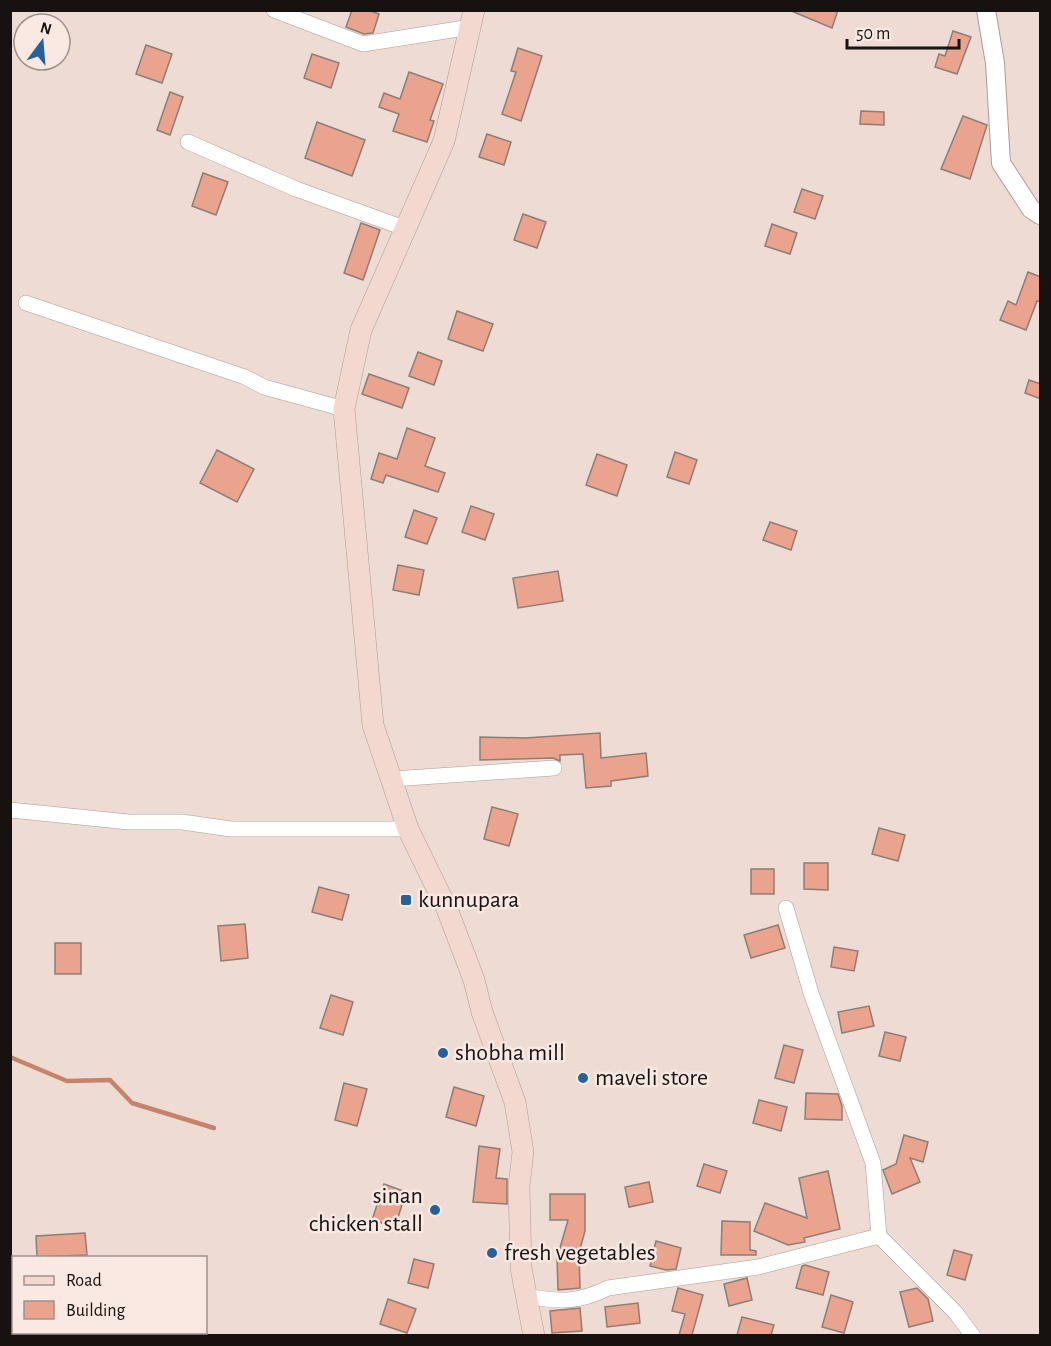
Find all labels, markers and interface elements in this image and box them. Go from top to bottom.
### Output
north arrow [12,12,72,72]
scale bar [847,12,960,50]
text: N [38,19,53,38]
text: 50 m [856,25,890,43]
place label: kunnupara [418,888,519,912]
marker: kunnupara [399,893,413,907]
place label: shobha mill [455,1041,565,1065]
marker: shobha mill [436,1046,450,1060]
place label: maveli store [595,1066,708,1090]
marker: maveli store [576,1071,590,1085]
place label: sinan chicken stall [309,1184,423,1236]
marker: sinan chicken stall [428,1203,442,1217]
place label: fresh vegetables [504,1241,656,1265]
marker: fresh vegetables [485,1246,499,1260]
legend [12,1256,207,1334]
text: Road [66,1272,102,1290]
text: Building [66,1302,126,1320]

